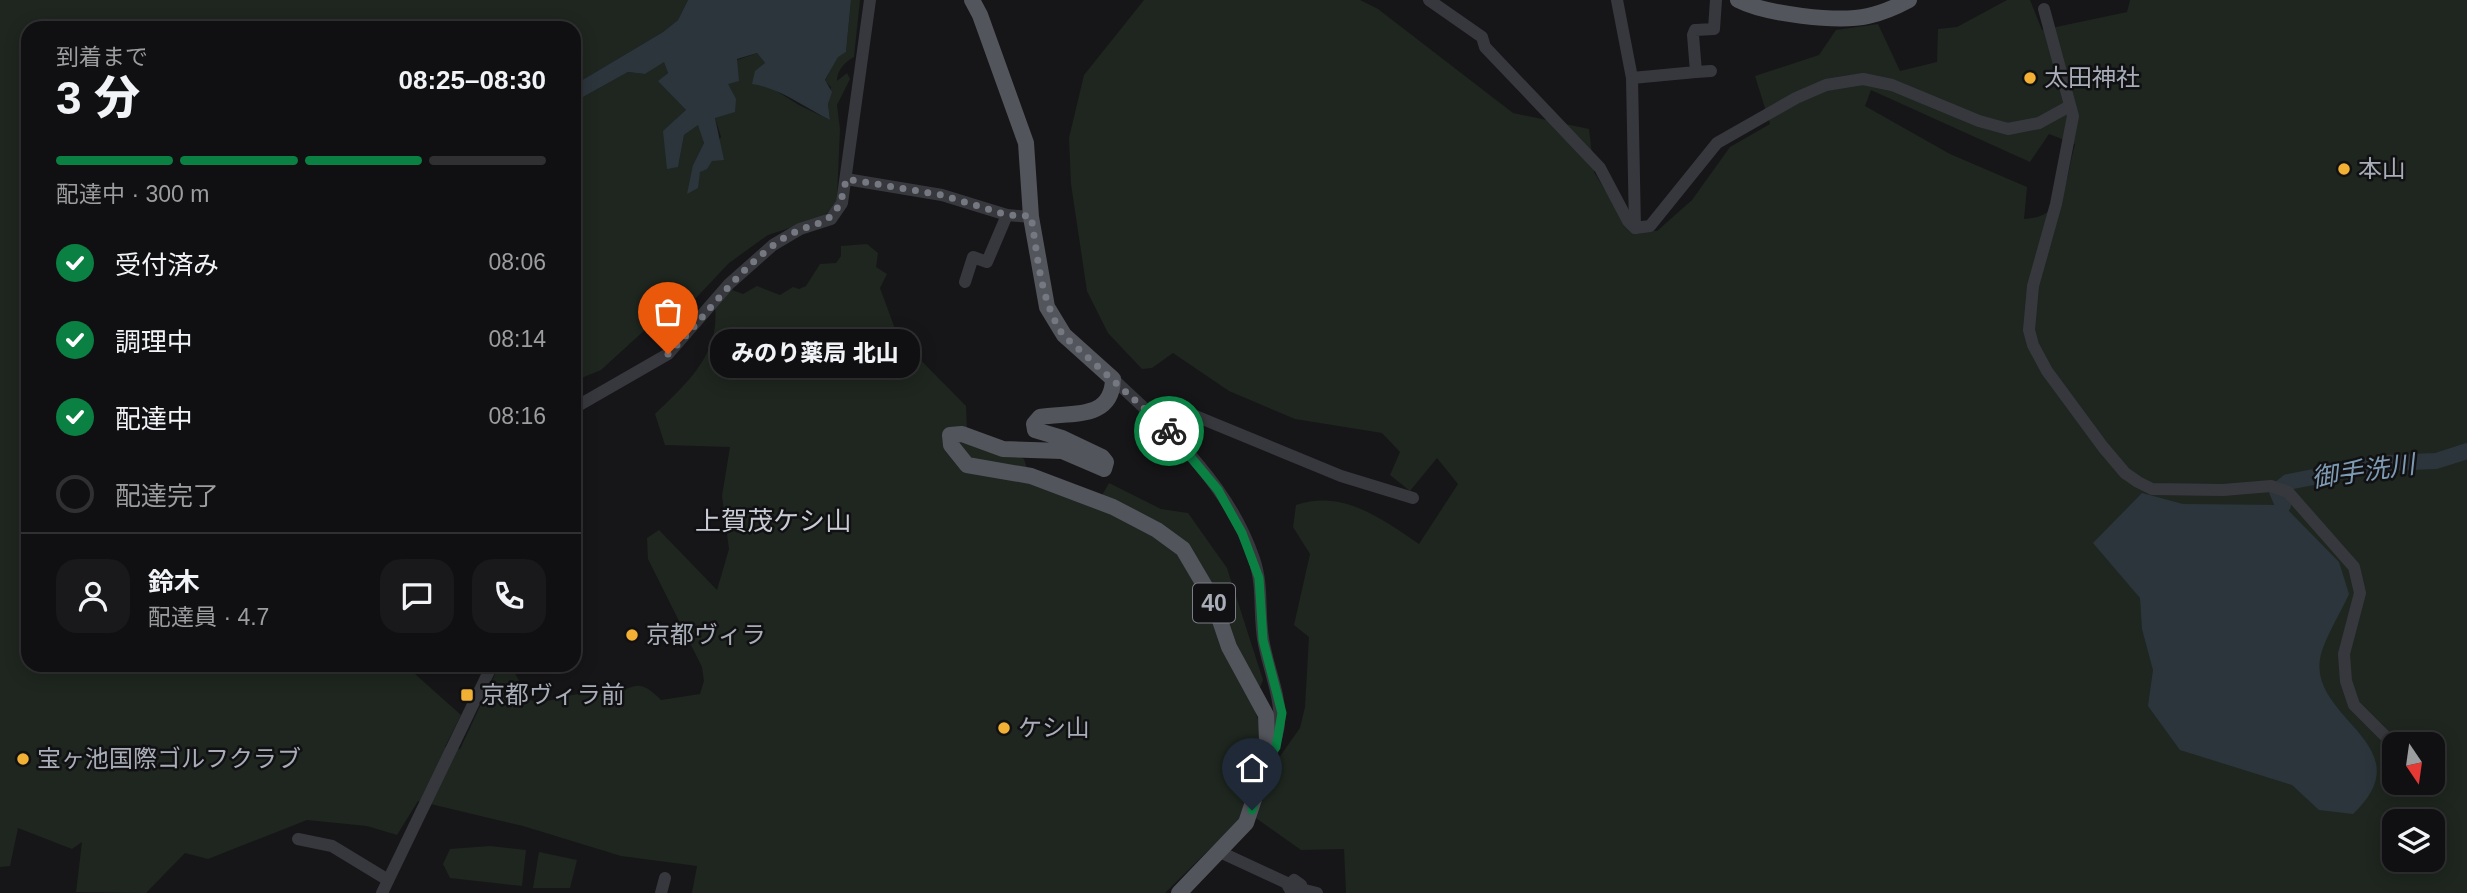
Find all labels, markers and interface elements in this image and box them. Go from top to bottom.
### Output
text: 到着まで [56,44,148,70]
place label: 太田神社 [2044,64,2140,91]
text: 08:25–08:30 [399,65,546,95]
marker: 太田神社 [2022,70,2038,86]
text: 3 分 [56,72,140,124]
place label: 本山 [2358,155,2406,182]
marker: 本山 [2336,161,2352,177]
text: 配達中 · 300 m [56,181,209,207]
icon: check [56,244,94,282]
text: 08:06 [488,249,546,275]
text: 受付済み [115,250,219,280]
pin [638,282,698,354]
icon: bag [649,293,687,331]
icon: check [56,321,94,359]
text: 08:14 [488,326,546,352]
text: 調理中 [115,327,193,357]
callout: みのり薬局 北山 [710,330,920,378]
text: みのり薬局 北山 [731,340,899,366]
courier [1134,396,1204,466]
icon: check [56,398,94,436]
text: 08:16 [488,403,546,429]
text: 配達中 [115,404,193,434]
icon: bike [1150,412,1188,450]
water label: 御手洗川 [2309,448,2420,493]
text: 配達完了 [115,481,219,511]
district label: 上賀茂ケシ山 [695,506,851,536]
button: person [56,559,130,633]
button: chat [380,559,454,633]
button: phone [472,559,546,633]
text: 鈴木 [148,567,200,597]
road number: 40 [1193,583,1235,622]
text: 配達員 · 4.7 [148,604,269,630]
place label: 京都ヴィラ [646,621,766,648]
marker: 京都ヴィラ [624,627,640,643]
place label: 京都ヴィラ前 [481,681,625,708]
marker: 京都ヴィラ前 [459,687,475,703]
place label: ケシ山 [1018,714,1090,741]
marker: ケシ山 [996,720,1012,736]
north arrow [2382,732,2445,794]
map controls [2382,732,2445,872]
pin [1222,738,1282,810]
place label: 宝ヶ池国際ゴルフクラブ [37,745,301,772]
icon: home [1233,749,1271,787]
marker: 宝ヶ池国際ゴルフクラブ [15,751,31,767]
button: layers [2382,809,2445,872]

